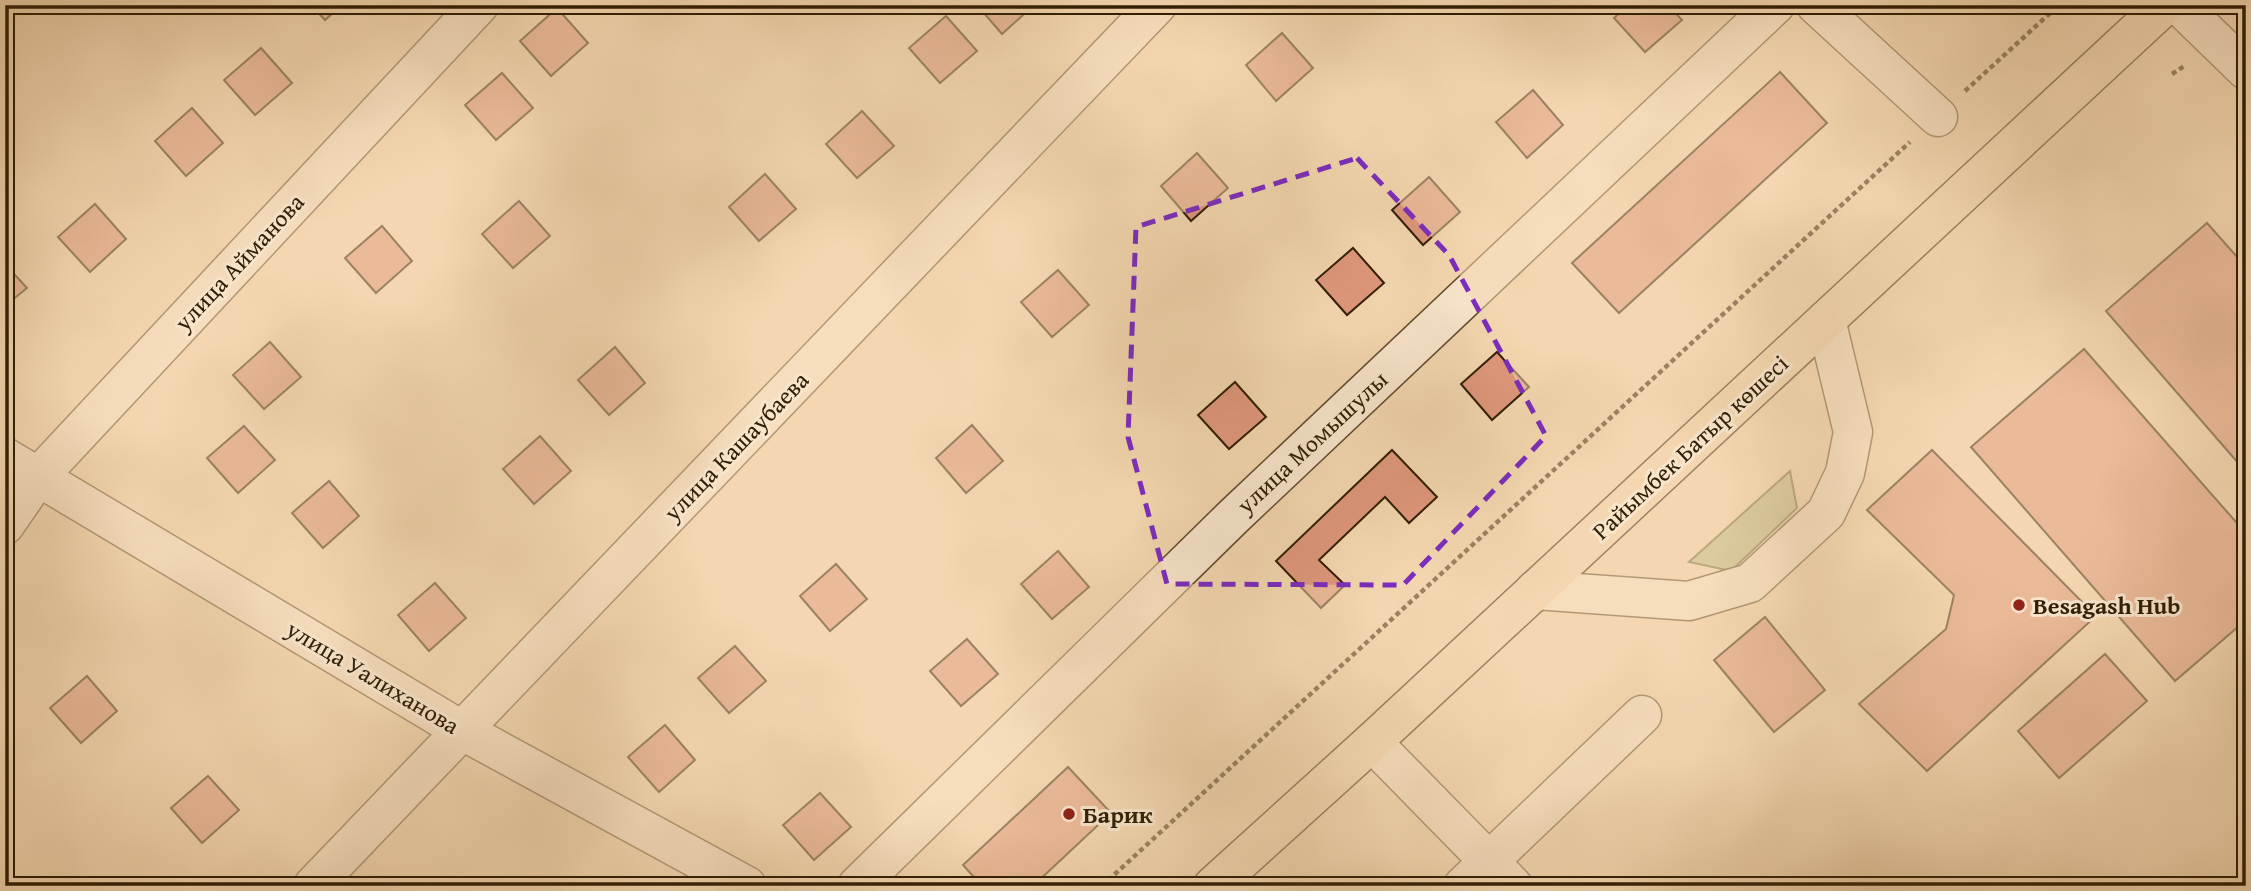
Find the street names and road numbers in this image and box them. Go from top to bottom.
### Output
street label: улица Айманова [165,185,312,339]
street label: Райымбек Батыр көшесі [1584,346,1796,548]
street label: улица Момышулы [1228,362,1396,522]
street label: улица Кашаубаева [655,363,817,529]
street label: улица Уалиханова [279,611,467,743]

